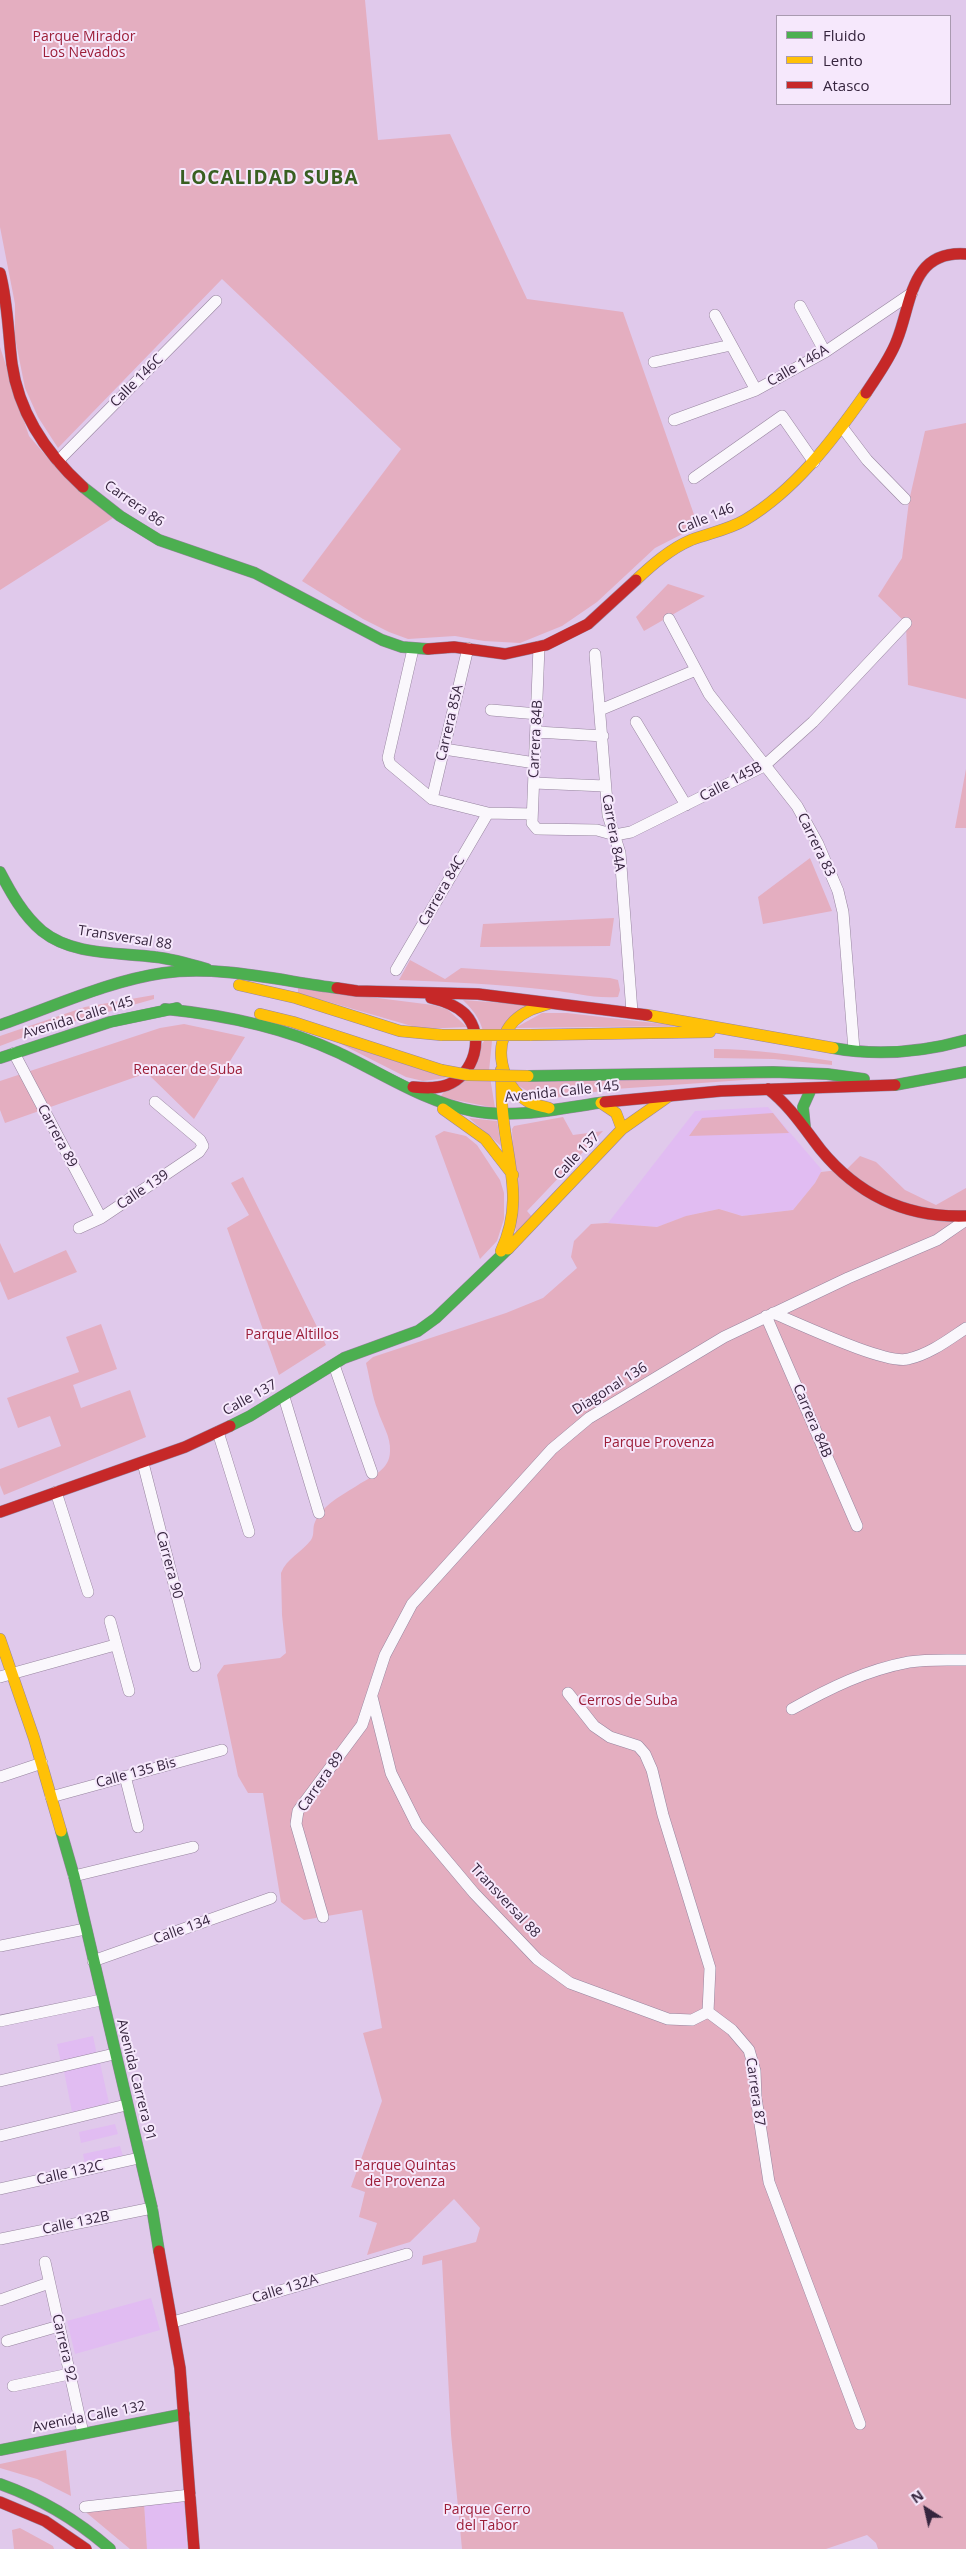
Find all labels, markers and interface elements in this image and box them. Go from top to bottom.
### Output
legend [776,15,951,105]
text: Fluido [823,25,866,45]
park label: Parque Mirador Los Nevados [33,29,135,62]
text: Lento [823,50,863,70]
text: Atasco [823,75,870,95]
district label: LOCALIDAD SUBA [178,168,360,190]
street label: Calle 146A [764,342,832,390]
street label: Calle 146C [107,351,167,411]
street label: Carrera 86 [101,477,167,531]
street label: Calle 146 [675,500,737,538]
street label: Carrera 85A [433,683,467,763]
street label: Carrera 84B [526,700,546,778]
street label: Calle 145B [697,759,765,805]
street label: Carrera 84A [598,793,628,873]
street label: Carrera 83 [793,810,839,880]
street label: Carrera 84C [415,853,469,929]
street label: Transversal 88 [77,922,173,954]
street label: Avenida Calle 145 [21,993,135,1043]
park label: Renacer de Suba [133,1062,243,1078]
street label: Avenida Calle 145 [504,1078,620,1106]
street label: Carrera 89 [33,1102,81,1170]
street label: Calle 137 [551,1129,603,1183]
street label: Calle 139 [114,1166,172,1214]
park label: Parque Altillos [245,1327,339,1343]
street label: Diagonal 136 [569,1359,651,1419]
street label: Calle 137 [220,1376,280,1420]
street label: Carrera 84B [789,1382,835,1460]
park label: Parque Provenza [604,1435,714,1451]
street label: Carrera 90 [152,1529,186,1601]
park label: Cerros de Suba [578,1693,678,1709]
street label: Carrera 89 [294,1749,348,1815]
street label: Calle 135 Bis [94,1754,178,1792]
street label: Transversal 88 [467,1861,543,1941]
street label: Calle 134 [151,1912,213,1948]
street label: Avenida Carrera 91 [113,2017,159,2143]
street label: Carrera 87 [742,2057,768,2127]
street label: Calle 132C [35,2157,105,2189]
park label: Parque Quintas de Provenza [354,2158,456,2190]
street label: Calle 132B [41,2208,111,2238]
street label: Calle 132A [250,2271,320,2307]
street label: Carrera 92 [48,2312,80,2384]
street label: Avenida Calle 132 [31,2398,147,2436]
north arrow [901,2484,951,2534]
text: N [907,2485,927,2507]
park label: Parque Cerro del Tabor [443,2502,531,2534]

